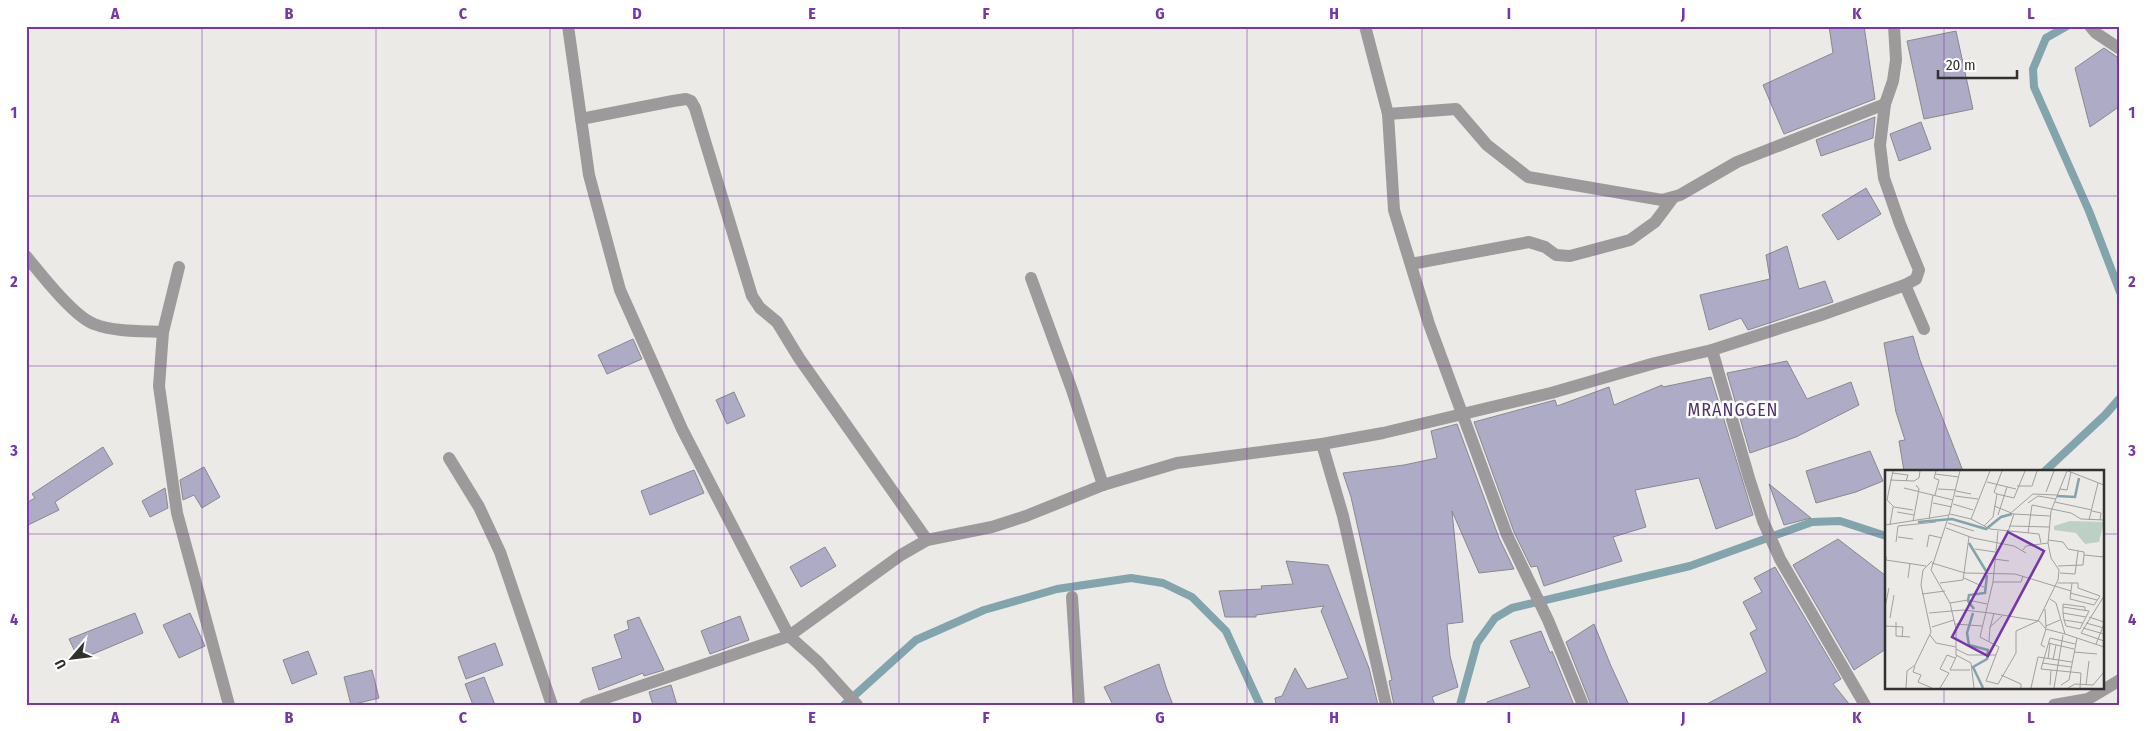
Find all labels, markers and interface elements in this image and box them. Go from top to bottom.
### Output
text: A [110,4,120,23]
text: B [285,4,294,23]
text: C [459,4,468,23]
text: D [632,4,642,23]
text: E [808,4,816,23]
text: F [982,4,990,23]
text: G [1155,4,1165,23]
text: H [1329,4,1339,23]
text: I [1507,4,1511,23]
text: J [1680,4,1685,23]
text: K [1852,4,1862,23]
text: L [2027,4,2035,23]
scale bar [1938,48,2017,80]
text: 20 m [1946,56,1976,74]
text: 1 [11,103,17,122]
text: 1 [2129,103,2135,122]
text: 2 [9,272,18,291]
text: 2 [2127,272,2136,291]
district label: MRANGGEN [1688,399,1779,421]
text: 3 [9,441,18,460]
text: 3 [2127,441,2136,460]
inset map [1885,470,2104,688]
text: 4 [10,610,18,629]
text: 4 [2128,610,2136,629]
north arrow [48,634,98,684]
text: U [52,656,70,671]
text: A [110,708,120,727]
text: B [285,708,294,727]
text: C [459,708,468,727]
text: D [632,708,642,727]
text: E [808,708,816,727]
text: F [982,708,990,727]
text: G [1155,708,1165,727]
text: H [1329,708,1339,727]
text: I [1507,708,1511,727]
text: J [1680,708,1685,727]
text: K [1852,708,1862,727]
text: L [2027,708,2035,727]

